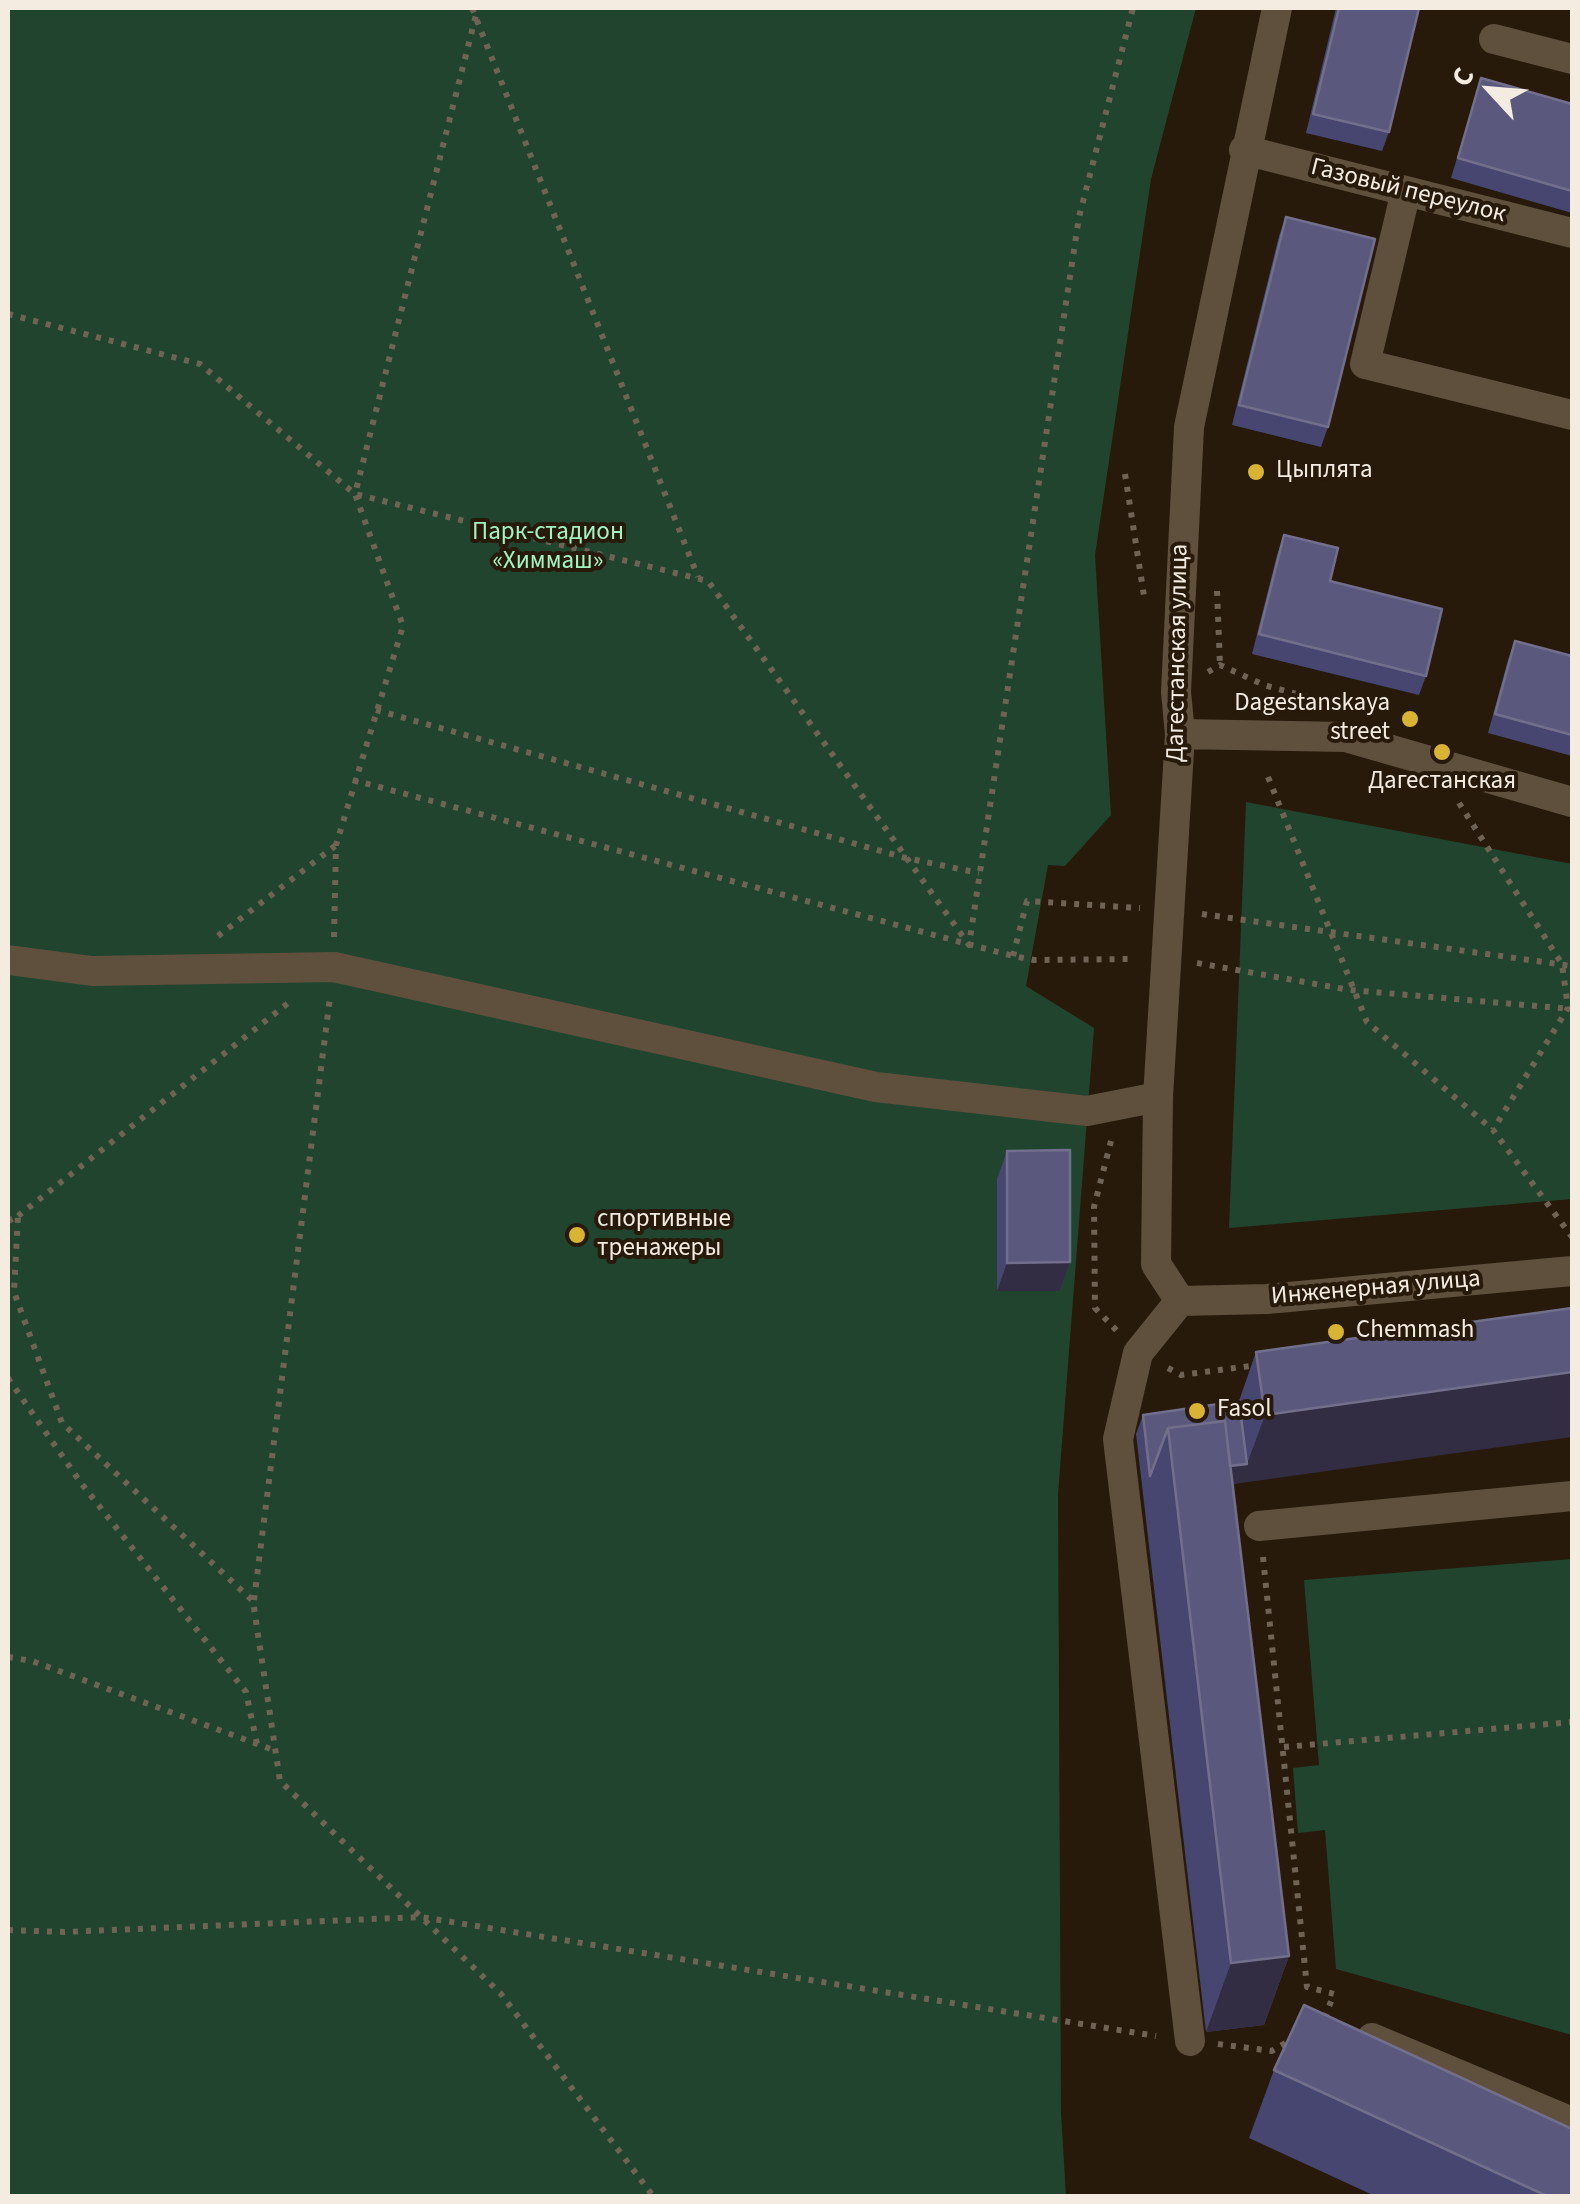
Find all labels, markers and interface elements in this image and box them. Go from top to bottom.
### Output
north arrow [1440,40,1540,140]
text: С [1441,61,1485,93]
street label: Газовый переулок [1307,153,1509,231]
place label: Цыплята [1276,457,1373,487]
marker: Цыплята [1245,461,1267,483]
park label: Парк-стадион «Химмаш» [472,519,624,578]
street label: Дагестанская улица [1162,543,1196,763]
place label: Dagestanskaya street [1234,690,1390,749]
marker: Dagestanskaya street [1399,708,1421,730]
marker: Дагестанская [1431,741,1453,763]
place label: Дагестанская [1368,768,1516,798]
place label: спортивные тренажеры [597,1206,731,1265]
marker: спортивные тренажеры [566,1224,588,1246]
street label: Инженерная улица [1270,1265,1482,1313]
place label: Chemmash [1356,1317,1474,1347]
marker: Chemmash [1325,1321,1347,1343]
place label: Fasol [1217,1396,1272,1426]
marker: Fasol [1186,1400,1208,1422]

